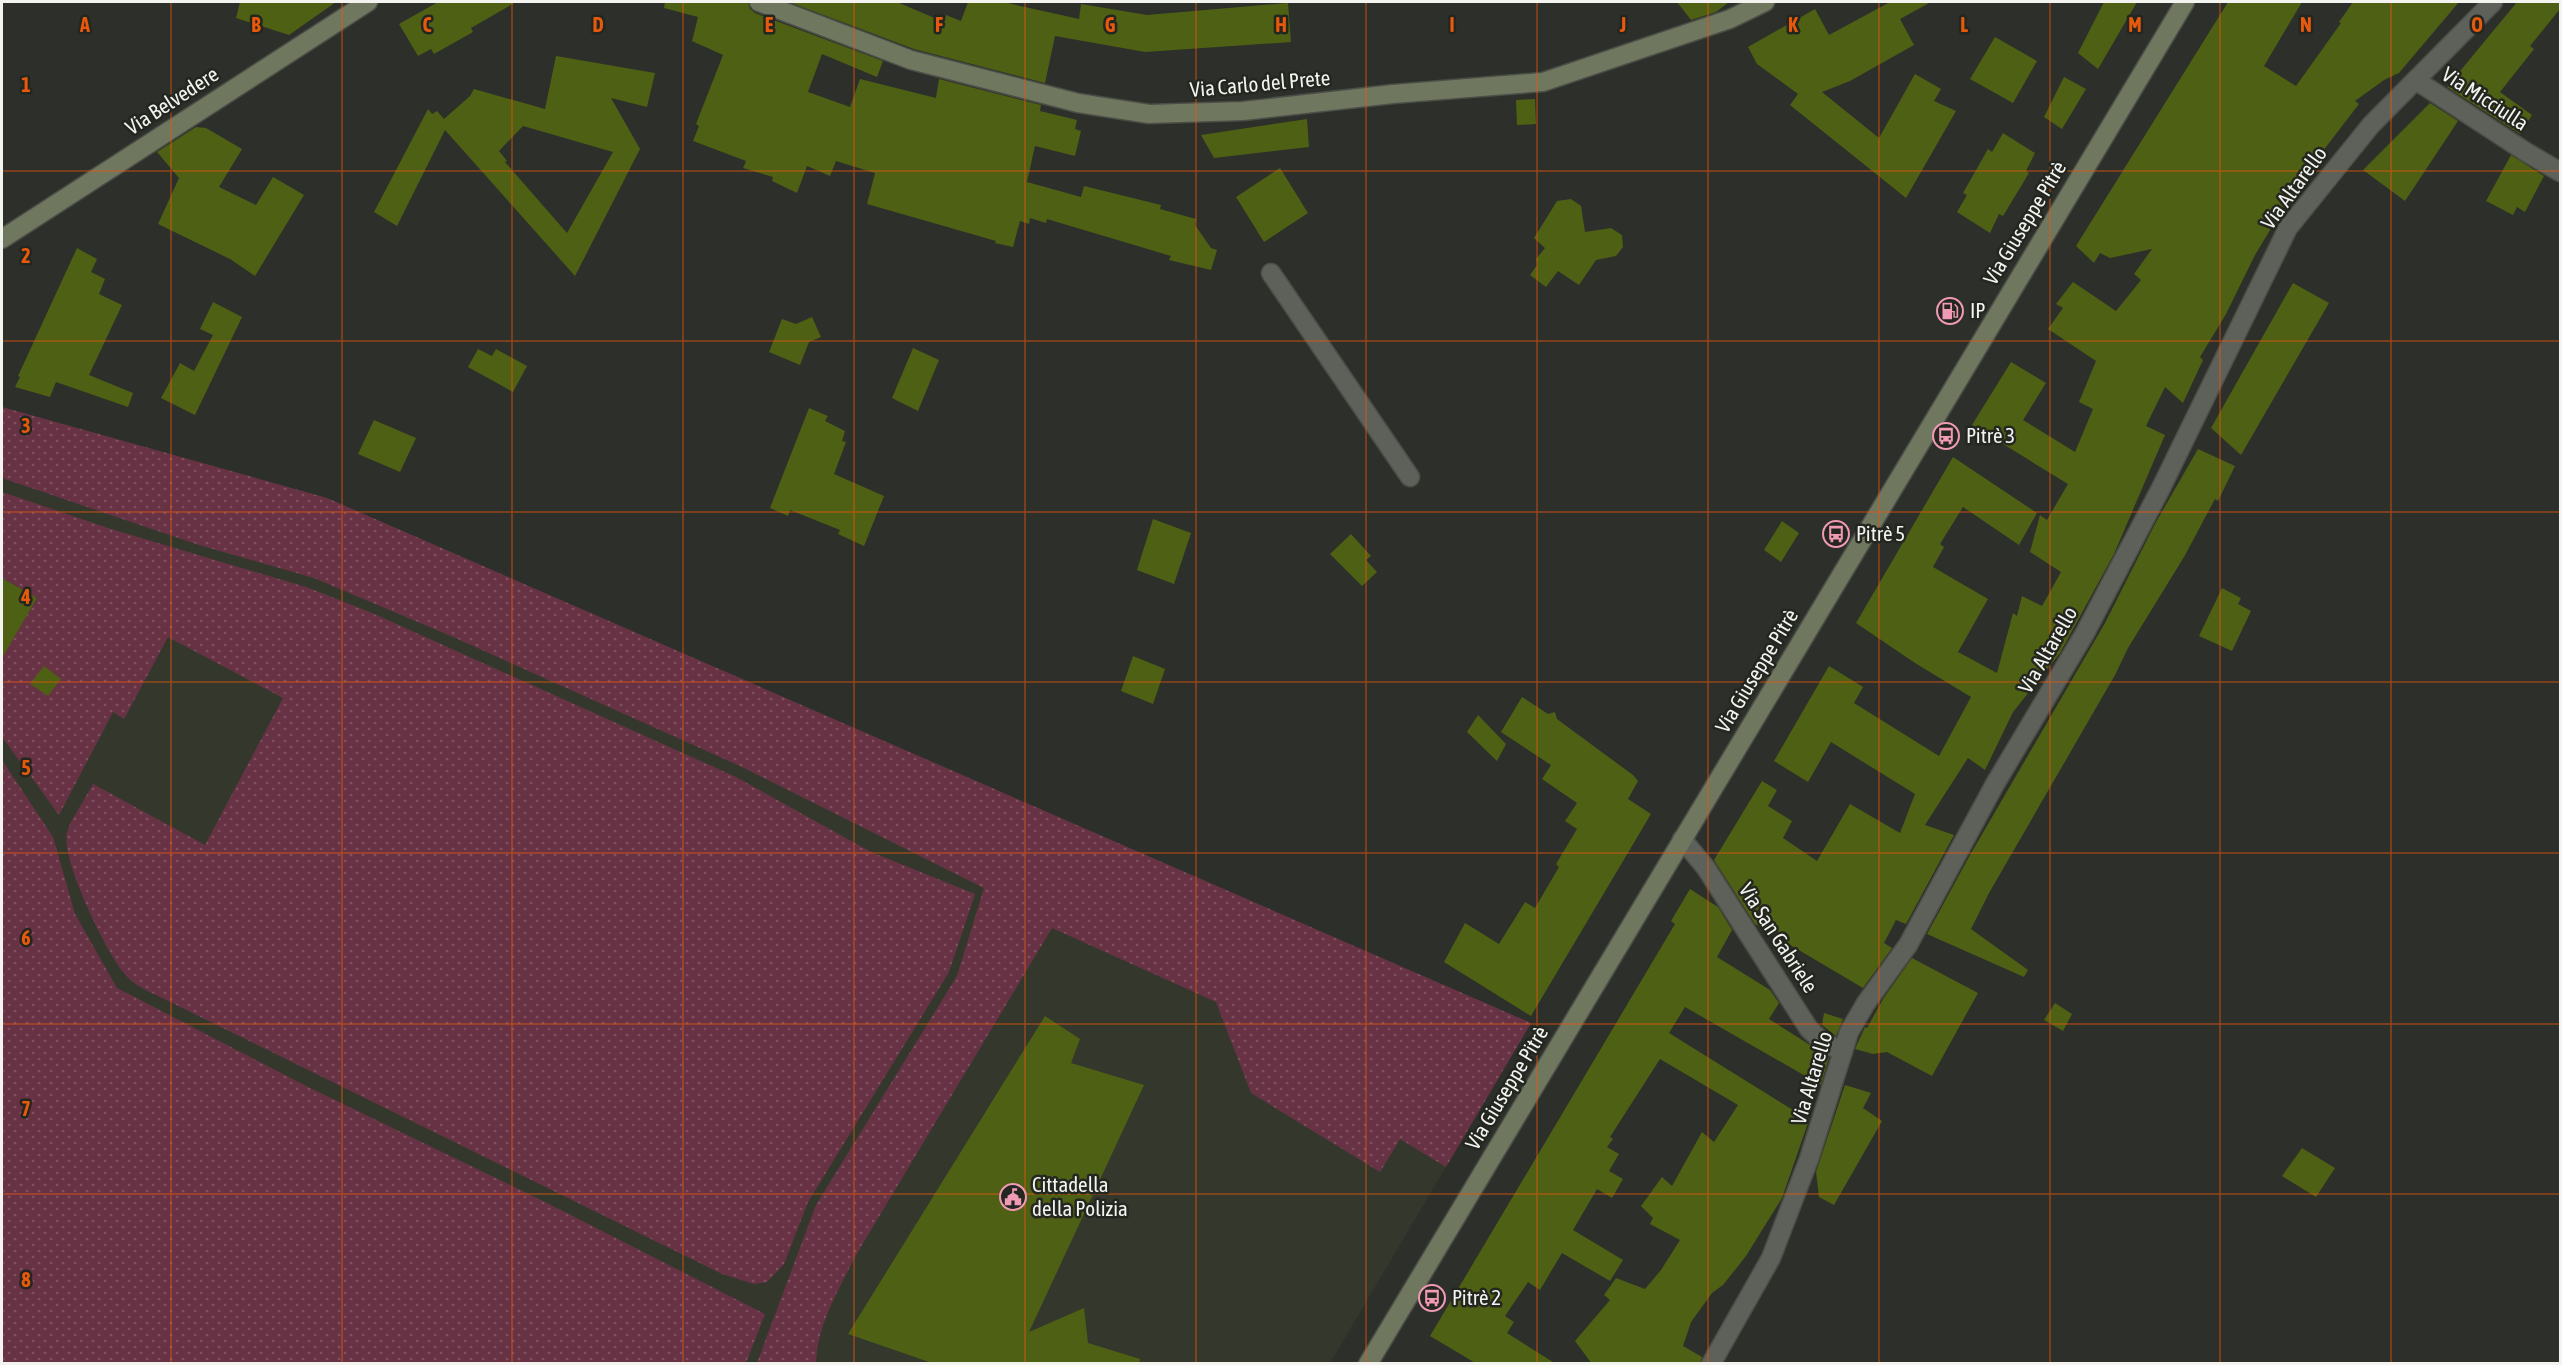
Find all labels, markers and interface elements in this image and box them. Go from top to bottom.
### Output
text: A [79,13,90,36]
text: B [251,13,261,36]
text: C [423,13,432,36]
text: D [592,13,604,36]
text: E [765,13,774,36]
text: F [935,13,943,36]
text: G [1105,13,1116,36]
text: H [1275,13,1287,36]
text: I [1449,13,1455,36]
text: J [1619,13,1626,36]
text: K [1788,13,1798,36]
text: L [1960,13,1968,36]
text: M [2128,13,2142,36]
text: N [2300,13,2312,36]
text: O [2471,13,2483,36]
street label: Via Belvedere [121,61,222,139]
street label: Via Micciulla [2438,61,2533,135]
street label: Via Carlo del Prete [1189,65,1331,101]
text: 1 [21,73,31,96]
street label: Via Altarello [2255,142,2331,233]
street label: Via Giuseppe Pitrè [1978,156,2070,288]
text: 2 [21,244,31,267]
fuel station icon: IP [1935,296,1965,326]
place label: IP [1970,298,1986,322]
text: 3 [21,414,31,437]
bus stop icon: Pitrè 3 [1931,421,1961,451]
place label: Pitrè 3 [1966,423,2015,447]
bus stop icon: Pitrè 5 [1821,519,1851,549]
place label: Pitrè 5 [1856,521,1905,545]
text: 4 [20,585,31,608]
street label: Via Altarello [2013,602,2082,697]
street label: Via Giuseppe Pitrè [1710,604,1802,736]
text: 5 [21,756,31,779]
street label: Via San Gabriele [1735,878,1823,997]
text: 6 [21,926,31,949]
street label: Via Giuseppe Pitrè [1460,1021,1552,1153]
street label: Via Altarello [1786,1028,1837,1127]
text: 7 [21,1097,31,1120]
place label: Cittadella della Polizia [1032,1172,1128,1220]
public building icon: Cittadella della Polizia [998,1182,1028,1212]
text: 8 [21,1268,31,1291]
bus stop icon: Pitrè 2 [1417,1283,1447,1313]
place label: Pitrè 2 [1452,1285,1501,1309]

